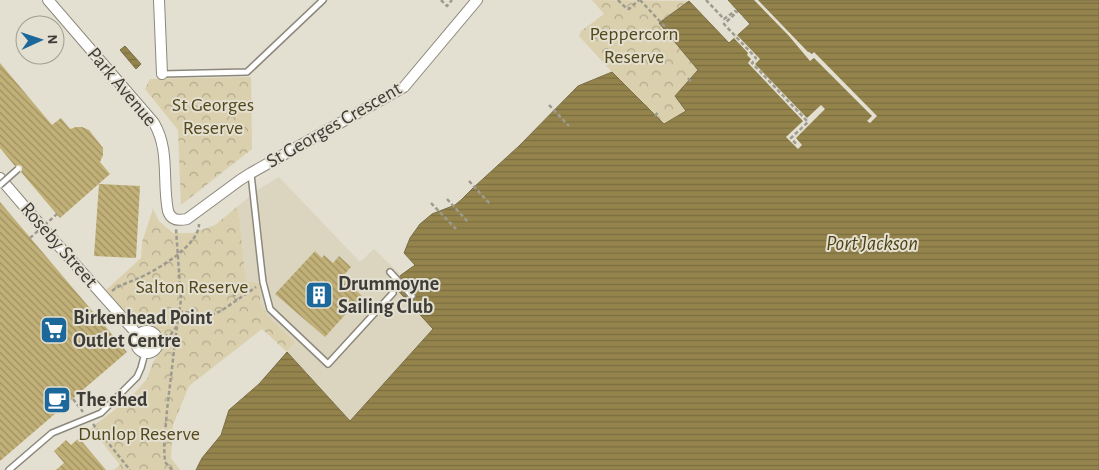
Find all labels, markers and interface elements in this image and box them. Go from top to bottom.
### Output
north arrow [15,15,65,65]
park label: Peppercorn Reserve [590,24,678,67]
text: N [45,34,59,45]
street label: Park Avenue [83,44,161,130]
street label: St Georges Crescent [263,78,406,172]
park label: St Georges Reserve [172,95,254,138]
street label: Roseby Street [17,199,102,292]
water label: Port Jackson [826,233,918,254]
place label: Drummoyne Sailing Club [338,274,439,317]
park label: Salton Reserve [136,277,248,297]
building icon: Drummoyne Sailing Club [304,280,334,310]
place label: Birkenhead Point Outlet Centre [73,308,213,351]
supermarket icon: Birkenhead Point Outlet Centre [39,315,69,345]
cafe icon: The shed [42,385,72,415]
place label: The shed [76,390,148,410]
park label: Dunlop Reserve [78,424,200,444]

